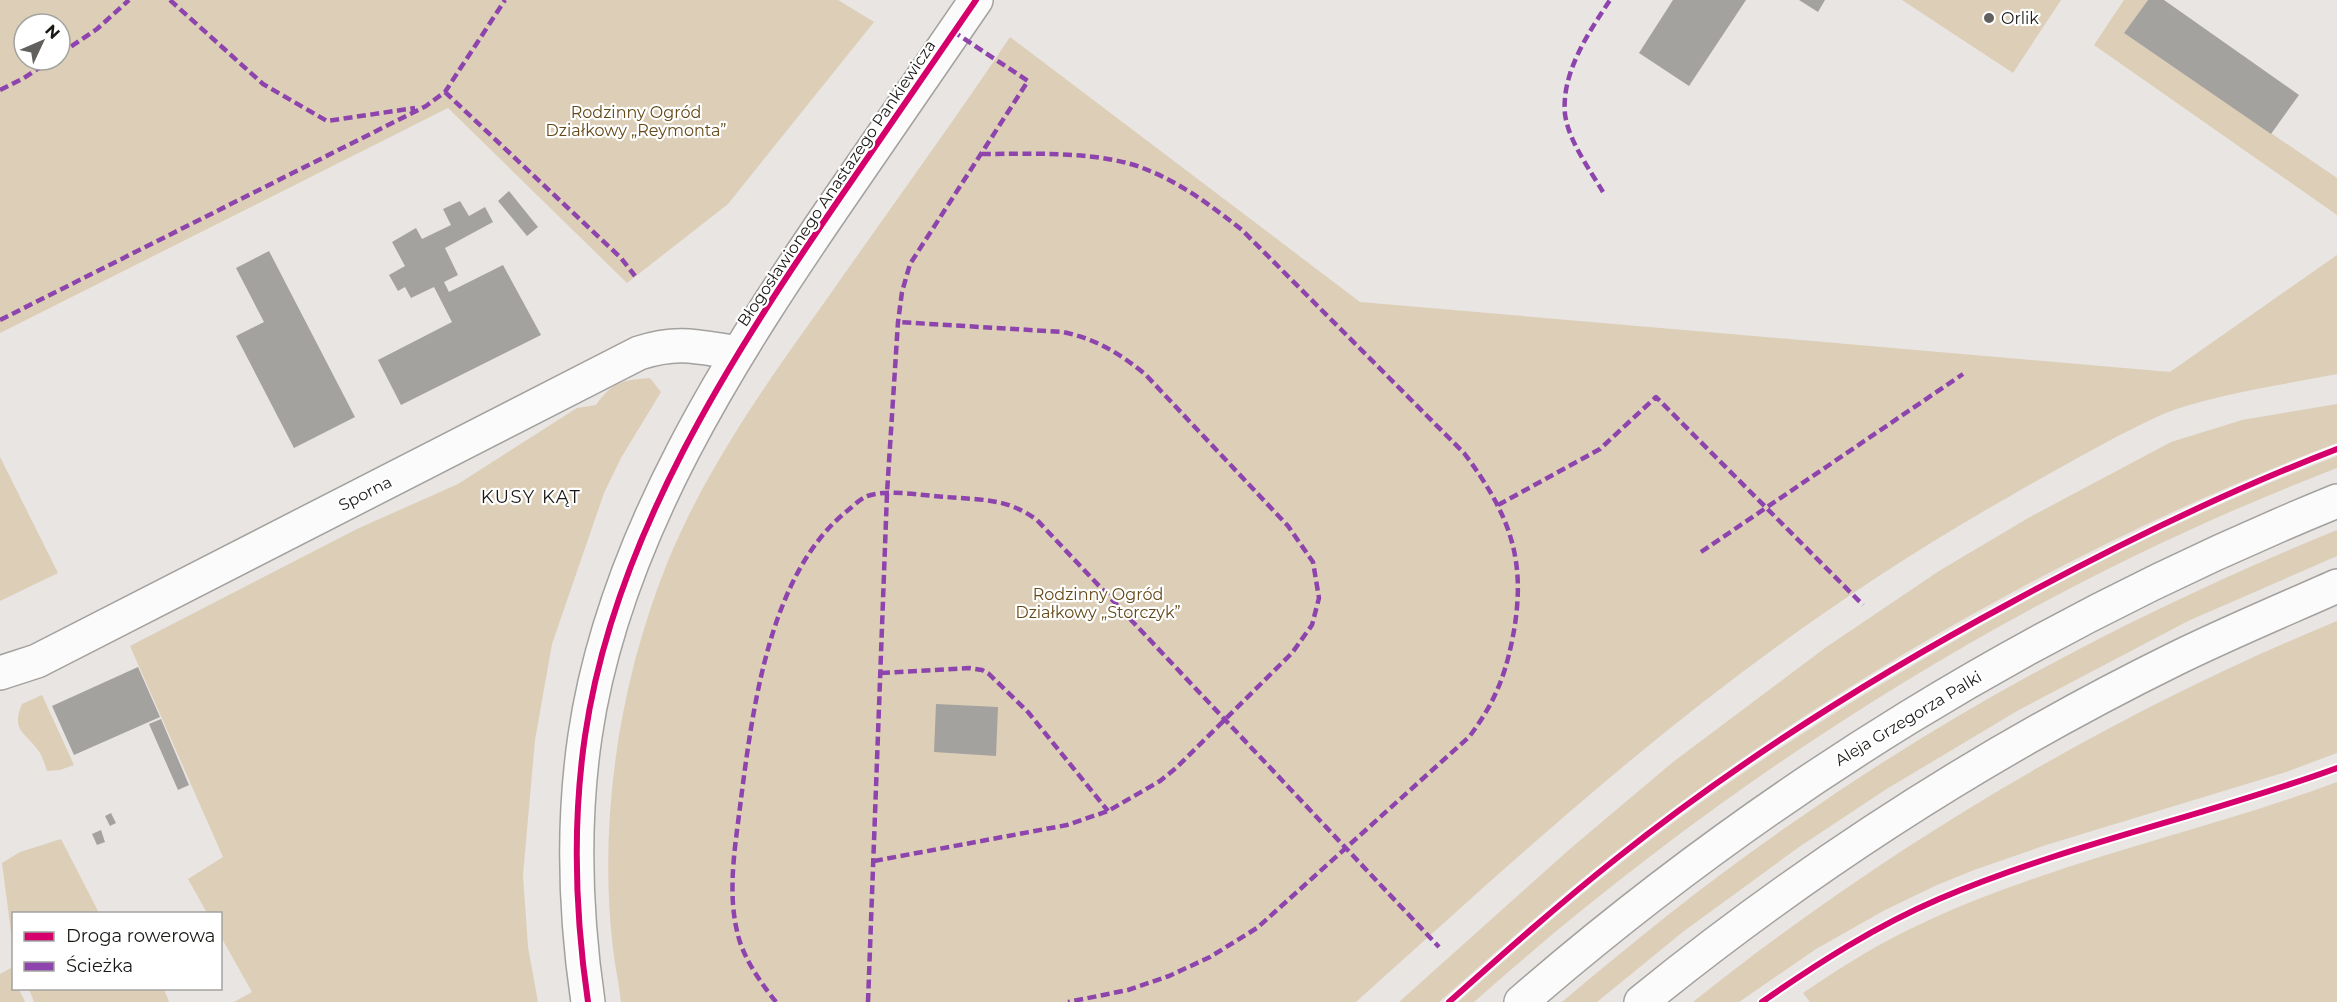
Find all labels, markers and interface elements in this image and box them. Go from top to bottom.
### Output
place label: Orlik [2001,9,2039,28]
marker: Orlik [1982,11,1996,25]
north arrow [12,12,72,72]
text: N [41,21,64,43]
street label: Błogosławionego Anastazego Pankiewicza [733,37,940,330]
park label: Rodzinny Ogród Działkowy „Reymonta” [546,103,726,140]
street label: Sporna [335,472,395,515]
district label: KUSY KĄT [481,486,581,508]
park label: Rodzinny Ogród Działkowy „Storczyk” [1015,585,1181,622]
street label: Aleja Grzegorza Palki [1831,667,1985,770]
legend [12,912,222,990]
text: Droga rowerowa [66,925,215,947]
text: Ścieżka [66,955,133,977]

